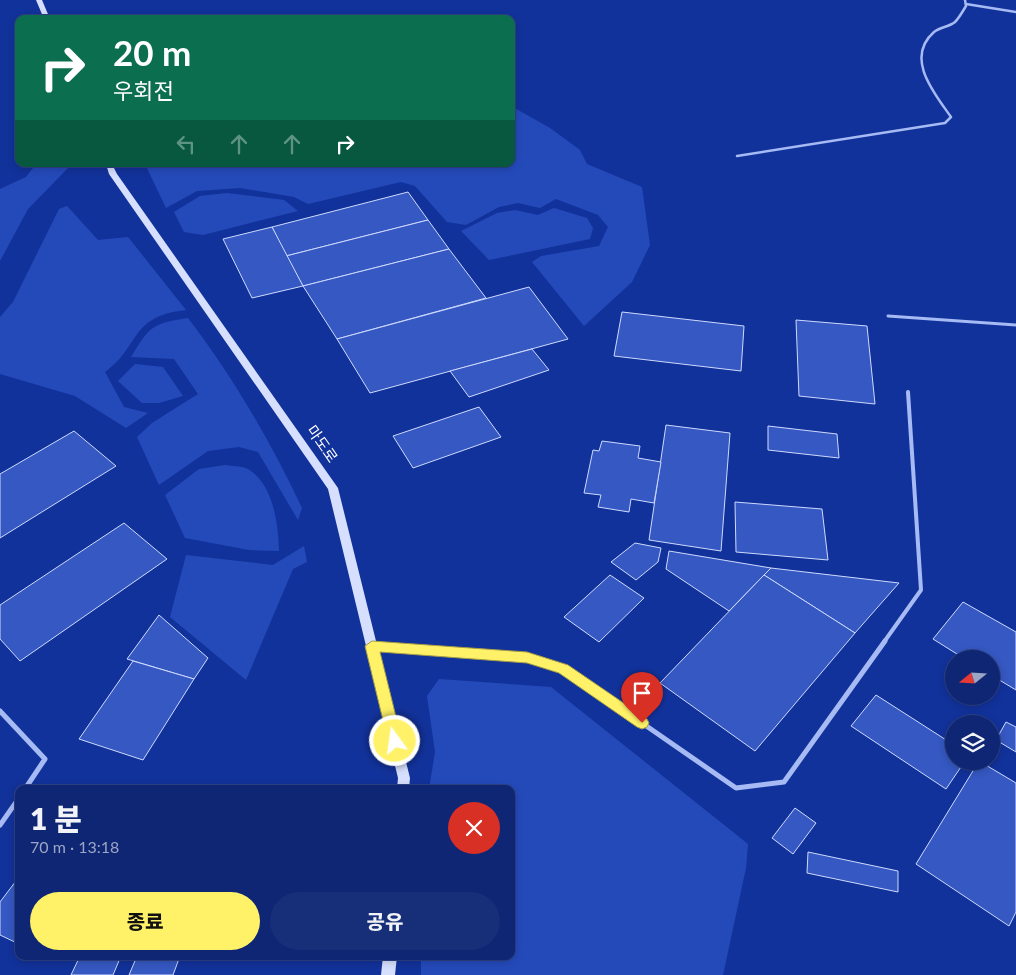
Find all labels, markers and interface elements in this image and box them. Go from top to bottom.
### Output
text: 20 m [113,31,191,73]
icon: right [30,35,95,100]
text: 우회전 [113,77,174,104]
icon: left [172,130,200,158]
icon: ahead [225,130,253,158]
icon: ahead [278,130,306,158]
icon: right [331,130,359,158]
street label: 마도로 [304,421,342,466]
north arrow [945,650,1000,705]
map controls [945,650,1000,770]
pin [621,672,663,723]
icon: arrive [628,679,656,707]
position arrow [368,714,420,766]
button: layers [945,715,1000,770]
text: 1 분 [30,800,82,836]
button: close [448,802,500,854]
text: 70 m · 13:18 [30,837,119,856]
button: 종료 [30,892,260,950]
button: 공유 [270,892,500,950]

